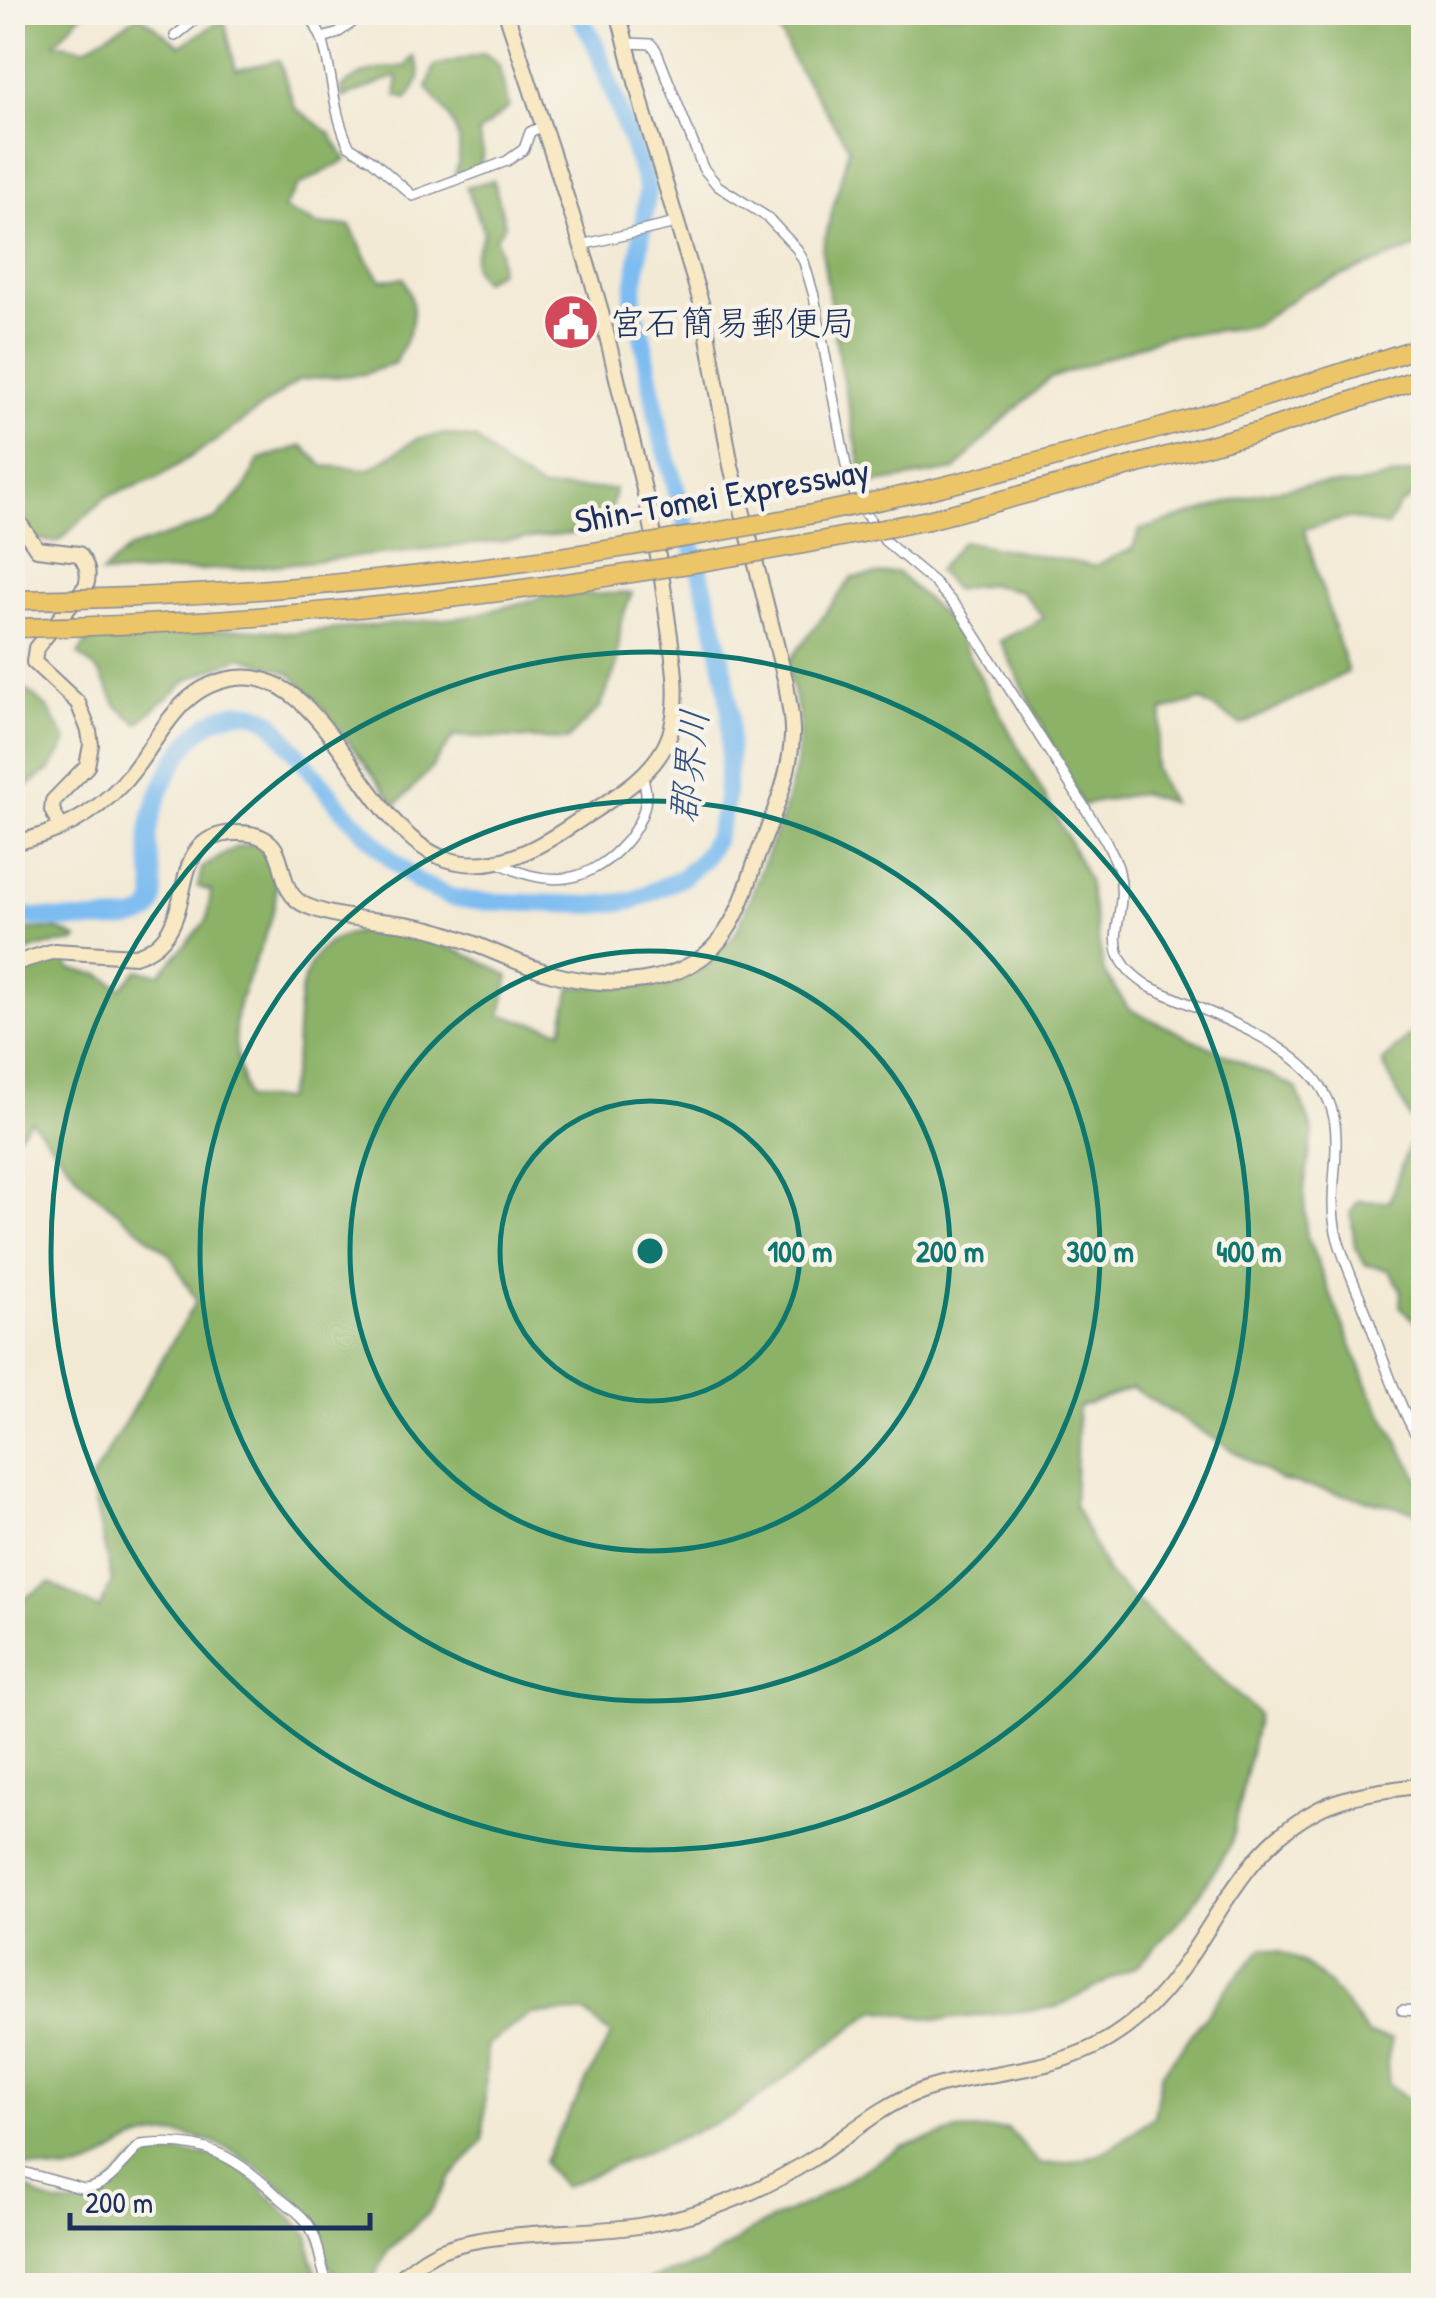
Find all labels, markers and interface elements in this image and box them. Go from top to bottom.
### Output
public building icon: 宮石簡易郵便局 [541,292,601,352]
place label: 宮石簡易郵便局 [610,299,855,346]
street label: Shin-Tomei Expressway [571,446,873,544]
water label: 郡界川 [656,707,720,825]
text: 100 m [767,1231,833,1271]
text: 200 m [916,1231,984,1271]
text: 300 m [1066,1231,1134,1271]
text: 400 m [1216,1231,1282,1271]
centre of rings [632,1233,668,1269]
scale bar [70,2168,370,2230]
text: 200 m [85,2182,153,2222]

